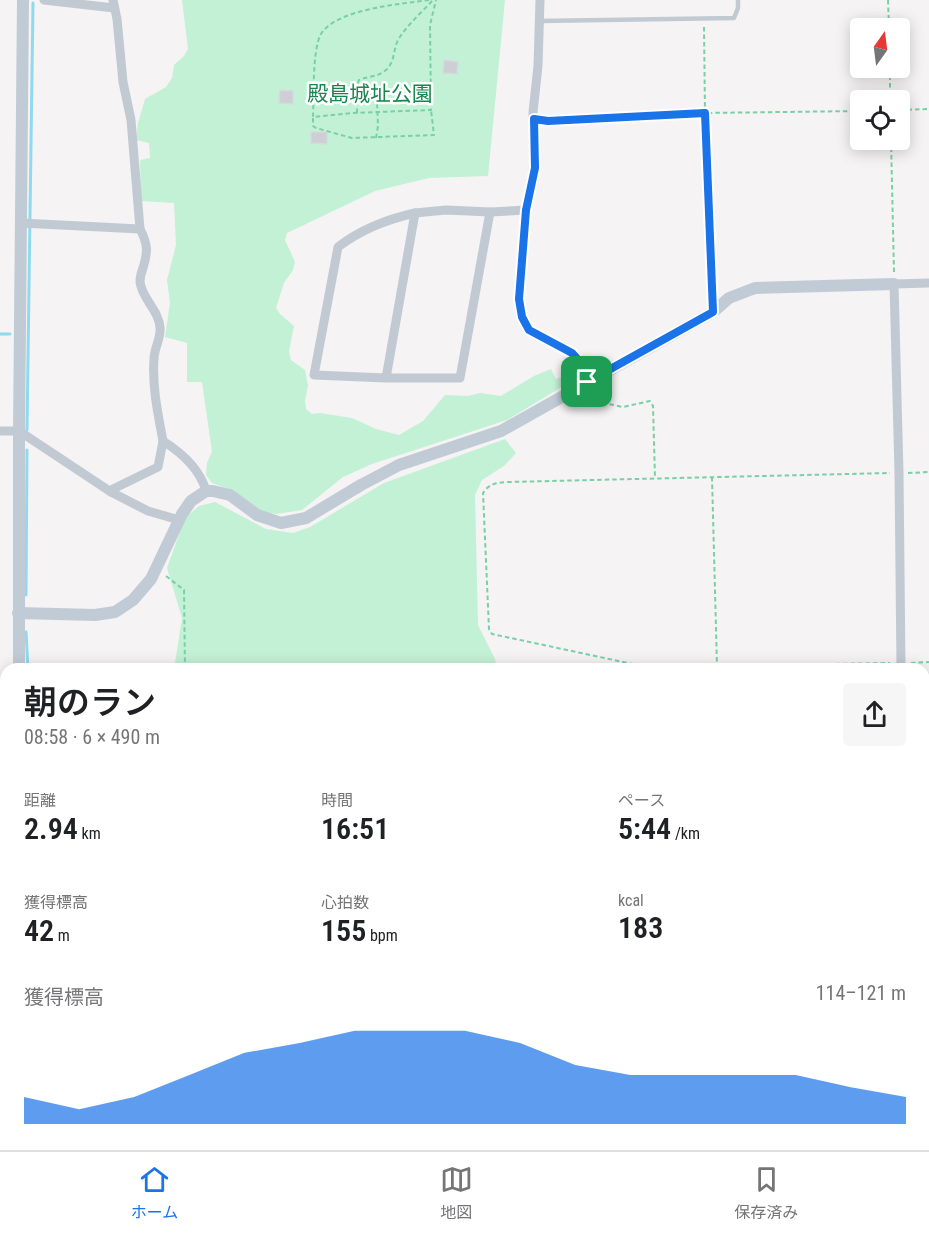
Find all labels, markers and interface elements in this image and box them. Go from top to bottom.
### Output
north arrow [850,18,910,78]
map controls [850,18,910,150]
park label: 殿島城址公園 [307,82,433,106]
button: locate [850,90,910,150]
pin [561,356,612,407]
icon: arrive [570,365,603,398]
text: 朝のラン [24,683,156,722]
button: share [843,683,906,746]
text: 08:58 · 6 × 490 m [24,725,160,749]
text: 距離 [24,791,56,810]
text: 時間 [321,791,353,810]
text: ペース [618,791,665,810]
text: 2.94 [24,811,78,846]
text: 16:51 [321,811,389,846]
text: 5:44 [618,811,671,846]
text: km [78,824,101,843]
text: /km [671,824,700,843]
text: kcal [618,891,644,910]
text: 獲得標高 [24,893,88,912]
text: 心拍数 [321,893,369,912]
text: 183 [618,910,663,945]
text: 42 [24,913,54,948]
text: 155 [321,913,366,948]
text: m [54,926,70,945]
text: bpm [366,926,398,945]
text: 114–121 m [816,981,906,1005]
text: 獲得標高 [24,985,104,1009]
tab: ホーム [131,1163,178,1223]
tab: 地図 [440,1163,473,1223]
tab: 保存済み [734,1163,798,1223]

